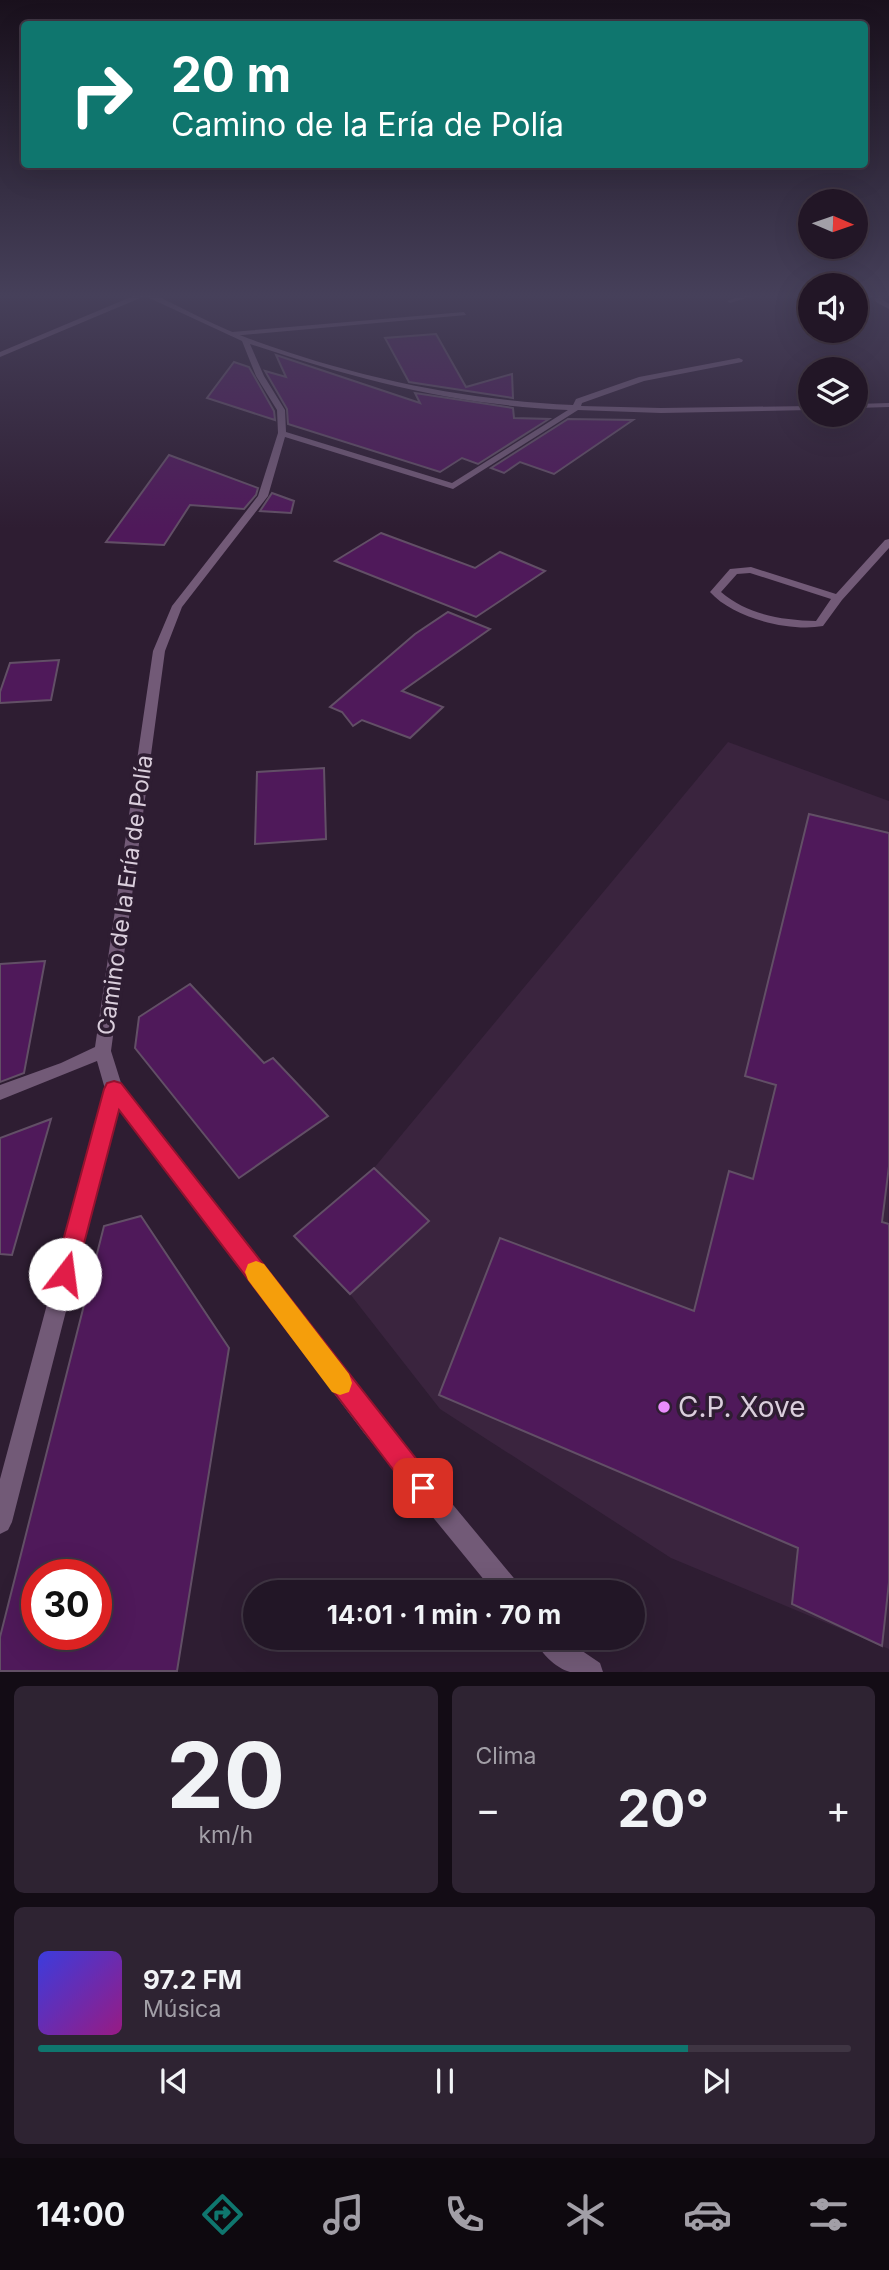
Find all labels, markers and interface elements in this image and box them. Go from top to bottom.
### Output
text: 20 m [171,45,291,104]
icon: right [56,49,147,140]
text: Camino de la Ería de Polía [171,105,564,144]
north arrow [798,189,868,259]
map controls [798,189,868,427]
button: sound [798,273,868,343]
button: layers [798,357,868,427]
street label: Camino de la Ería de Polía [91,753,159,1037]
position arrow [28,1237,102,1311]
place label: C.P. Xove [678,1390,805,1424]
marker: C.P. Xove [656,1399,672,1415]
pin [393,1458,453,1518]
icon: arrive [404,1469,442,1507]
speed limit sign: 30 [21,1559,112,1650]
text: 14:01 · 1 min · 70 m [327,1599,561,1630]
text: 20 [166,1720,285,1830]
text: Clima [476,1742,537,1770]
text: 20° [617,1777,709,1840]
text: − [476,1786,501,1832]
text: + [826,1786,851,1832]
text: km/h [198,1821,253,1849]
text: 97.2 FM [143,1964,242,1995]
text: Música [143,1995,221,2023]
icon: previous [155,2062,193,2100]
icon: pause [426,2062,464,2100]
icon: next [697,2062,735,2100]
icon: directions [198,2190,247,2239]
icon: music [319,2190,368,2239]
icon: phone [440,2190,489,2239]
icon: climate [561,2190,610,2239]
icon: car [683,2190,732,2239]
icon: filters [804,2190,853,2239]
text: 14:00 [36,2195,125,2234]

